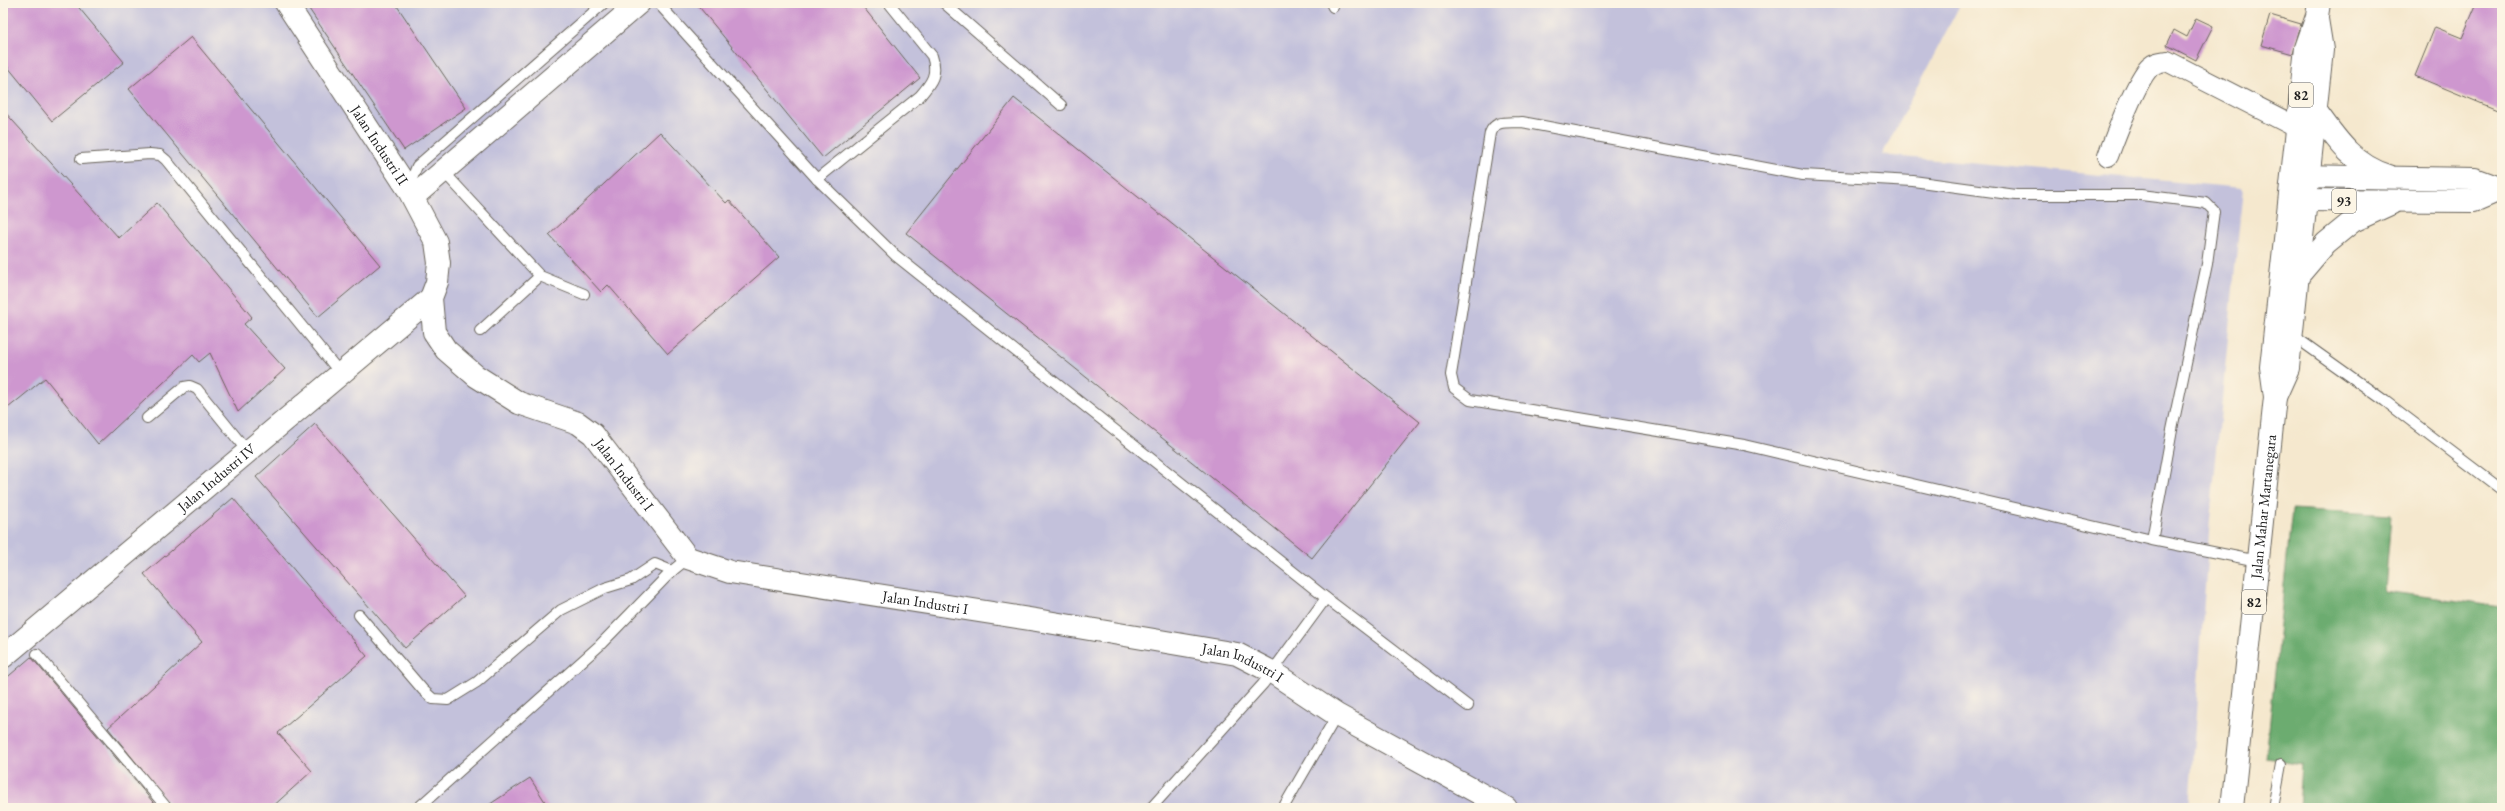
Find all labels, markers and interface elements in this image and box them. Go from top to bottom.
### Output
road number: 82 [2289,83,2313,107]
street label: Jalan Industri II [345,100,413,188]
road number: 93 [2332,189,2356,213]
street label: Jalan Industri I [589,433,658,514]
street label: Jalan Mahar Martanegara [2246,434,2280,582]
street label: Jalan Industri IV [172,438,260,517]
street label: Jalan Industri I [879,586,970,618]
road number: 82 [2242,590,2266,614]
street label: Jalan Industri I [1199,638,1287,686]

